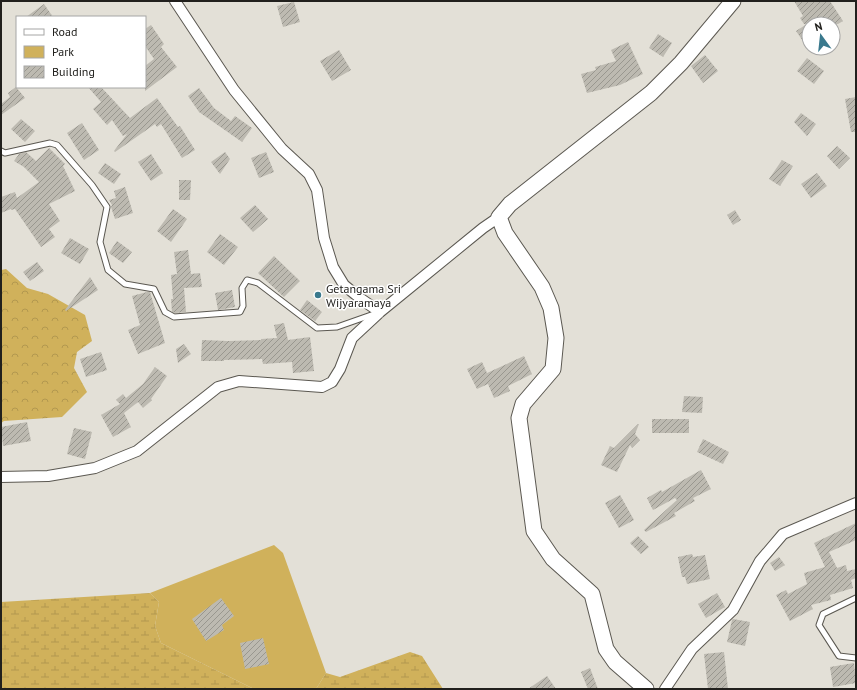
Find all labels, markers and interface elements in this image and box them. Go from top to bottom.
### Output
legend [16,16,146,88]
north arrow [801,16,841,56]
text: N [813,19,824,34]
text: Road [52,24,77,39]
text: Park [52,44,74,59]
text: Building [52,64,95,79]
place label: Getangama Sri Wijyaramaya [326,281,401,310]
marker: Getangama Sri Wijyaramaya [313,290,323,300]

